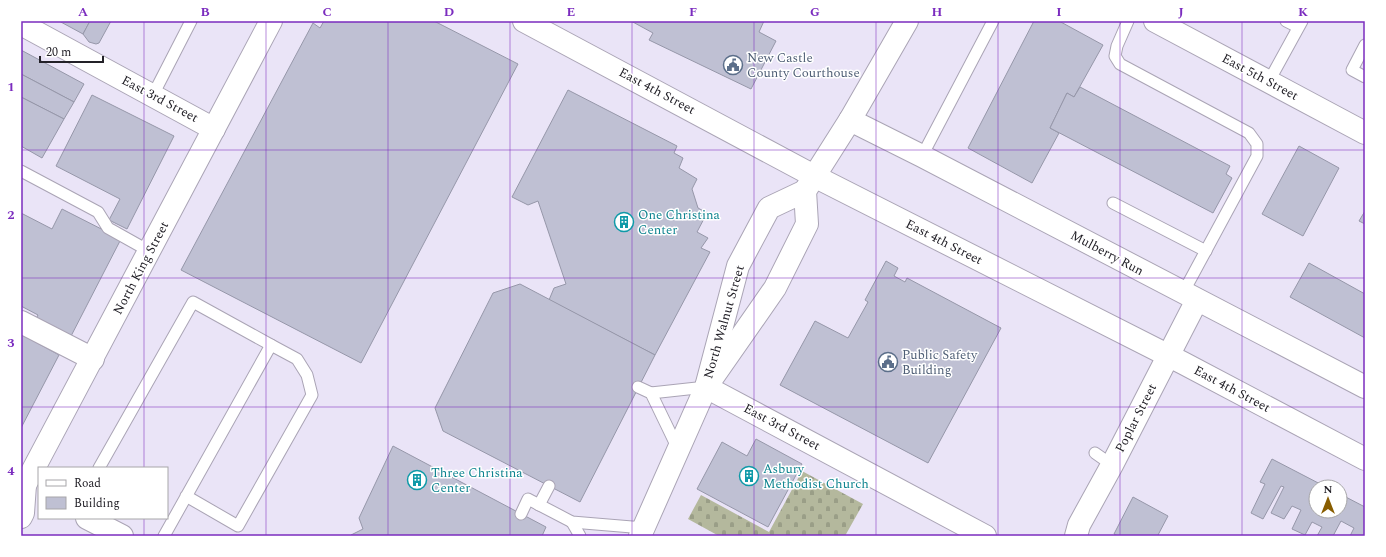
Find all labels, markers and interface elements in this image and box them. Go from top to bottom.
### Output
text: A [78,2,88,22]
text: B [200,2,210,22]
text: C [322,2,332,22]
text: D [444,2,454,22]
text: E [567,2,576,22]
text: F [689,2,697,22]
text: G [810,2,820,22]
text: H [932,2,943,22]
text: I [1056,2,1062,22]
text: J [1178,2,1184,22]
text: K [1298,2,1308,22]
scale bar [40,38,103,64]
text: 20 m [46,43,71,62]
place label: New Castle County Courthouse [747,48,860,83]
street label: East 5th Street [1218,48,1302,106]
public building icon: New Castle County Courthouse [722,54,744,76]
street label: East 4th Street [615,62,699,120]
street label: East 3rd Street [118,70,202,128]
text: 1 [7,77,15,97]
text: 2 [7,205,15,225]
place label: One Christina Center [638,205,720,240]
building icon: One Christina Center [613,211,635,233]
street label: East 4th Street [902,214,986,270]
street label: North King Street [108,217,174,318]
street label: Mulberry Run [1067,225,1148,281]
street label: North Walnut Street [698,262,750,381]
text: 3 [7,333,15,353]
place label: Public Safety Building [902,345,978,380]
public building icon: Public Safety Building [877,351,899,373]
street label: East 4th Street [1190,360,1274,418]
street label: Poplar Street [1110,380,1162,456]
street label: East 3rd Street [740,398,824,456]
place label: Asbury Methodist Church [763,459,869,494]
text: 4 [7,461,15,481]
place label: Three Christina Center [431,463,523,498]
building icon: Asbury Methodist Church [738,465,760,487]
legend [38,467,168,519]
building icon: Three Christina Center [406,469,428,491]
text: Road [74,474,101,493]
north arrow [1308,479,1348,519]
text: N [1324,481,1333,498]
text: Building [74,494,120,513]

